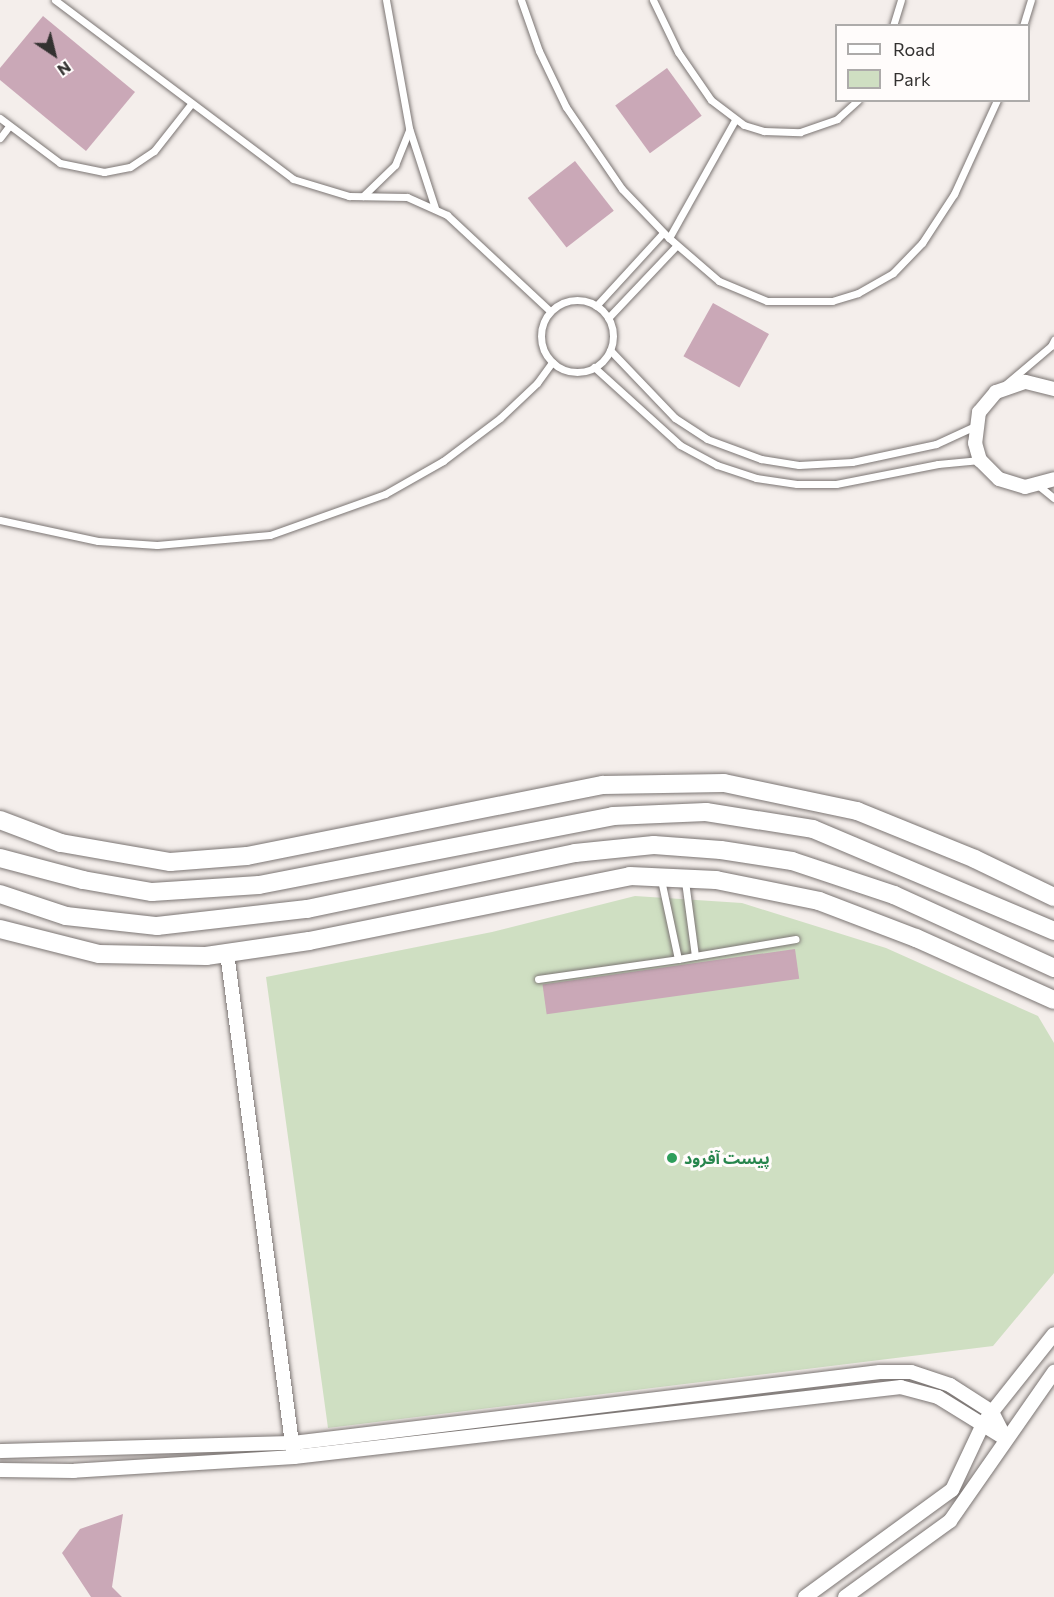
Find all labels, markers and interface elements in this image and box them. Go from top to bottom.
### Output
north arrow [24,24,84,84]
legend [835,24,1030,102]
text: Road [893,38,935,60]
text: N [54,58,75,80]
text: Park [893,68,931,90]
place label: پیست آفرود [684,1148,770,1168]
marker: پیست آفرود [665,1151,679,1165]

